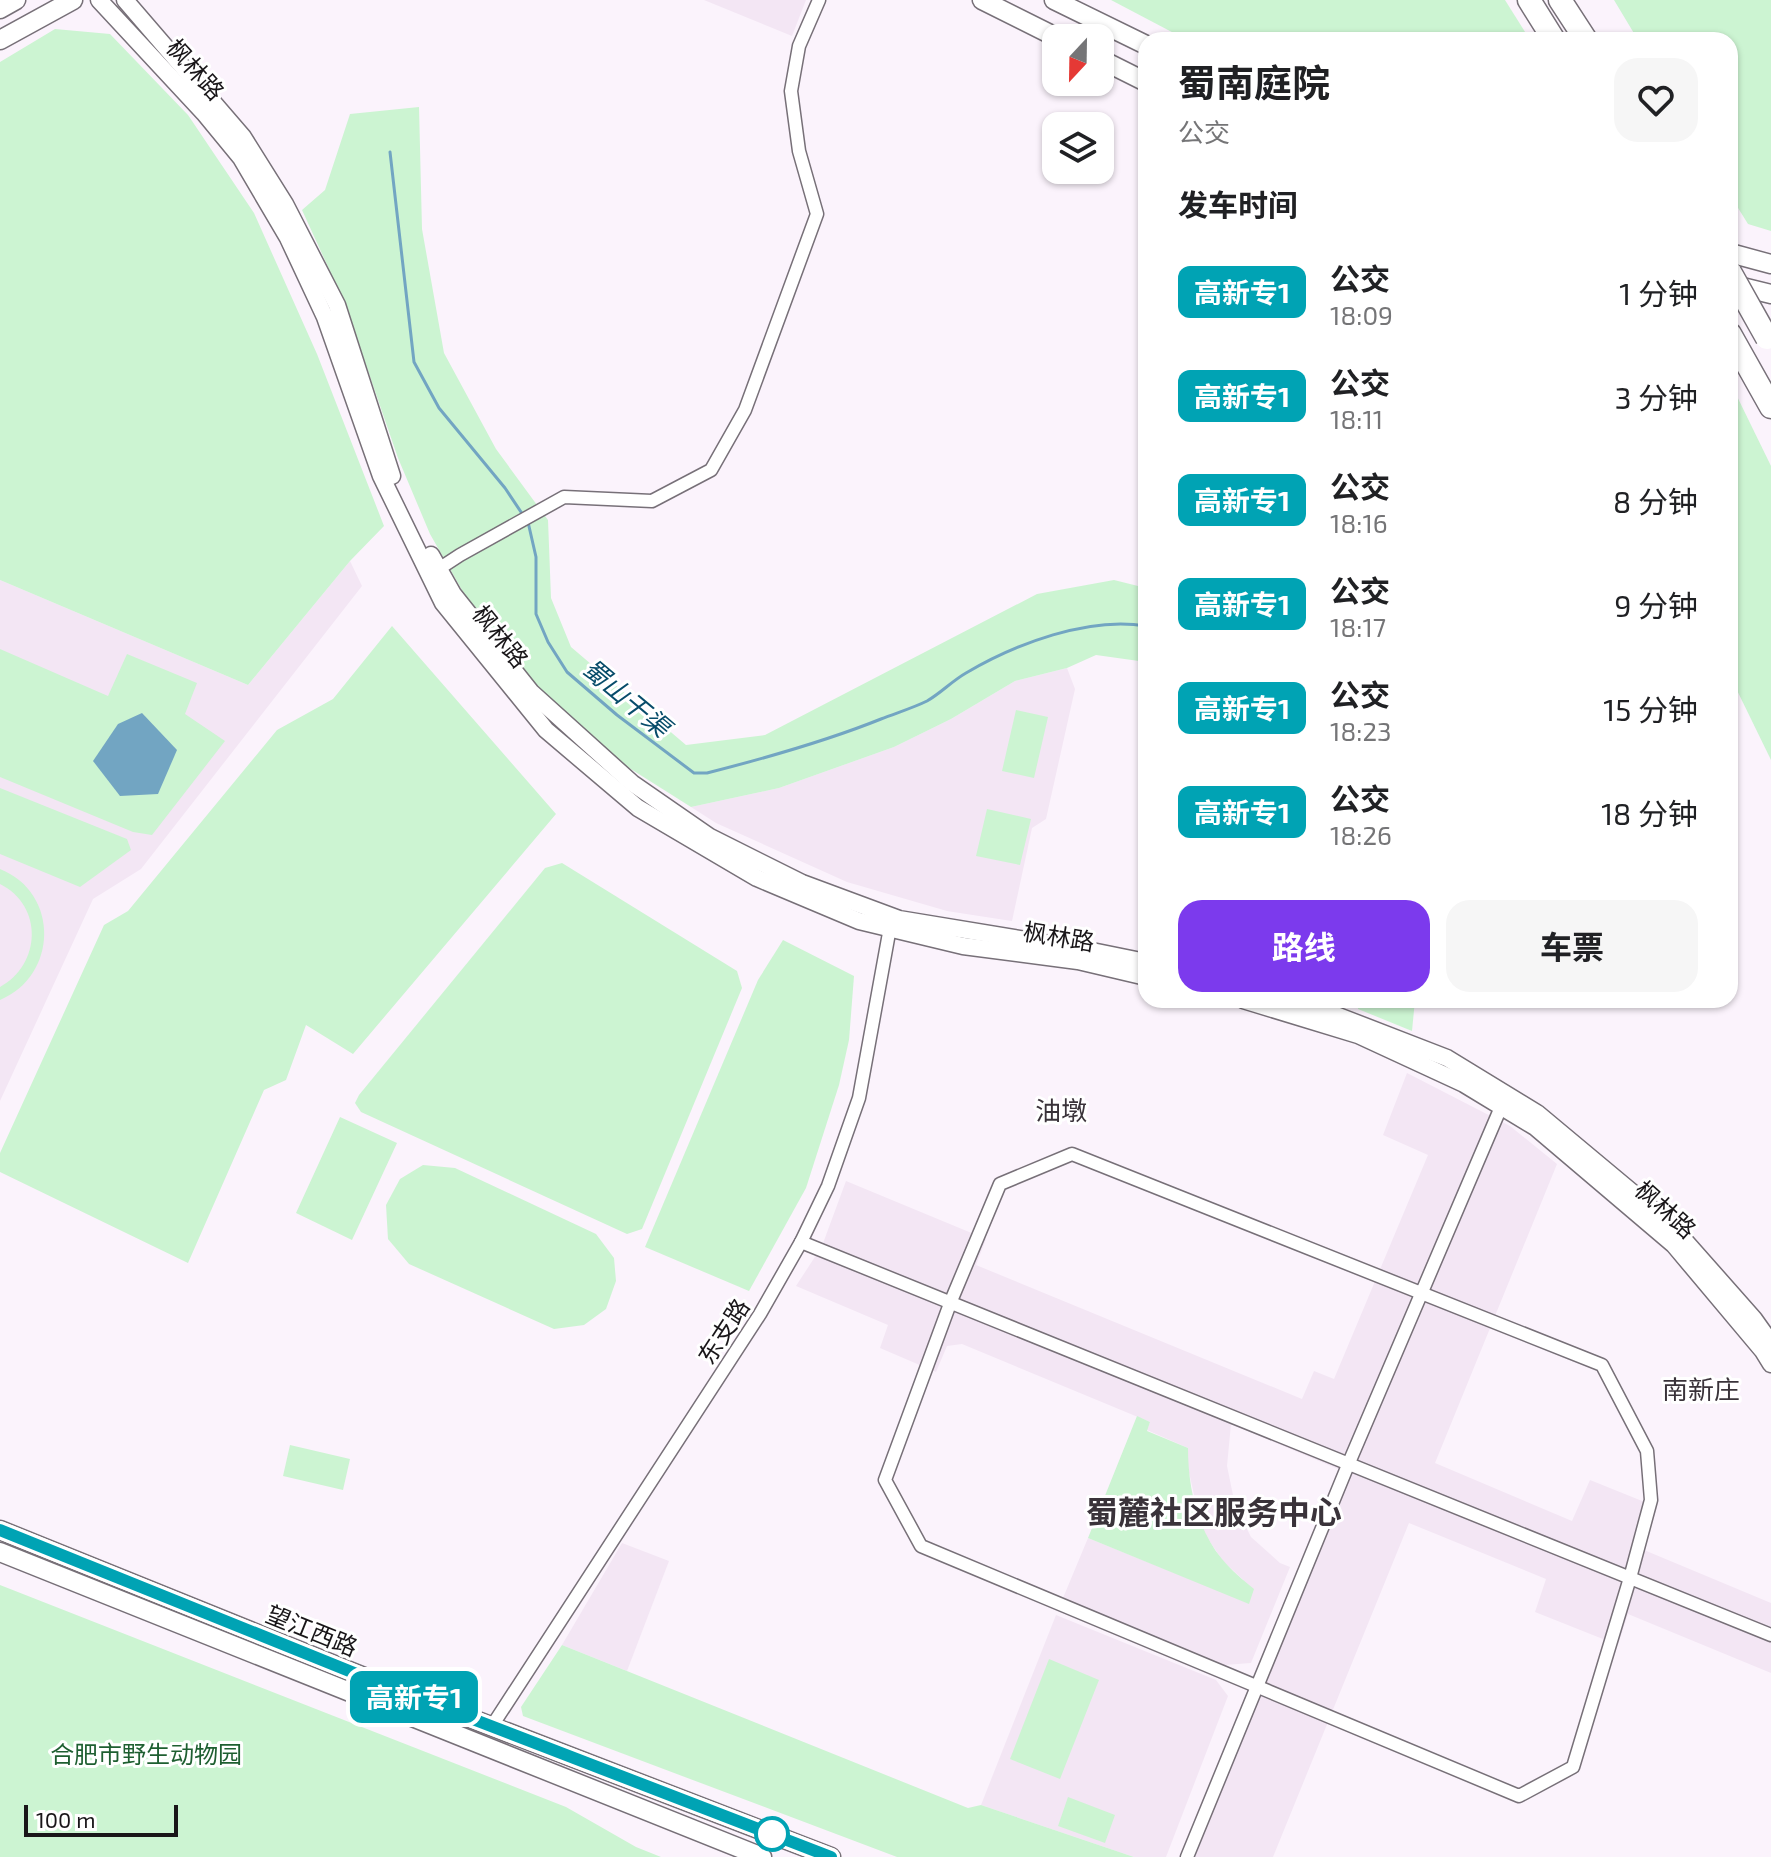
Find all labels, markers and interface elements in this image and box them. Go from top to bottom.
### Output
north arrow [1042,24,1114,96]
map controls [1042,24,1114,184]
street label: 枫林路 [161,33,231,105]
button: heart [1614,58,1698,142]
text: 蜀南庭院 [1178,59,1330,105]
button: layers [1042,112,1114,184]
text: 公交 [1178,116,1230,147]
text: 发车时间 [1178,186,1298,222]
text: 公交 [1330,260,1390,296]
text: 高新专1 [1194,275,1290,309]
text: 1 分钟 [1619,275,1698,311]
text: 18:09 [1330,299,1393,330]
text: 公交 [1330,364,1390,400]
text: 高新专1 [1194,379,1290,413]
text: 3 分钟 [1615,379,1698,415]
text: 18:11 [1330,403,1383,434]
text: 公交 [1330,468,1390,504]
text: 高新专1 [1194,483,1290,517]
text: 8 分钟 [1613,483,1698,519]
text: 18:16 [1330,507,1388,538]
text: 公交 [1330,572,1390,608]
text: 高新专1 [1194,587,1290,621]
text: 9 分钟 [1614,587,1698,623]
street label: 枫林路 [467,599,535,673]
text: 18:17 [1330,611,1386,642]
water label: 蜀山干渠 [577,652,680,745]
text: 公交 [1330,676,1390,712]
text: 高新专1 [1194,691,1290,725]
text: 15 分钟 [1603,691,1698,727]
text: 18:23 [1330,715,1391,746]
text: 公交 [1330,780,1390,816]
text: 高新专1 [1194,795,1290,829]
text: 18 分钟 [1601,795,1698,831]
text: 18:26 [1330,819,1392,850]
button: 路线 [1178,900,1430,992]
button: 车票 [1446,900,1698,992]
street label: 枫林路 [1021,916,1097,956]
district label: 油墩 [1035,1094,1087,1125]
street label: 枫林路 [1630,1174,1702,1244]
street label: 东支路 [691,1293,755,1369]
district label: 南新庄 [1662,1373,1740,1404]
district label: 蜀麓社区服务中心 [1086,1492,1342,1530]
street label: 望江西路 [262,1599,362,1661]
line badge: 高新专1 [358,1671,470,1723]
text: 高新专1 [366,1680,462,1714]
park label: 合肥市野生动物园 [50,1739,242,1768]
scale bar [24,1801,178,1837]
text: 100 m [36,1806,95,1832]
unlabelled marker [755,1817,789,1851]

